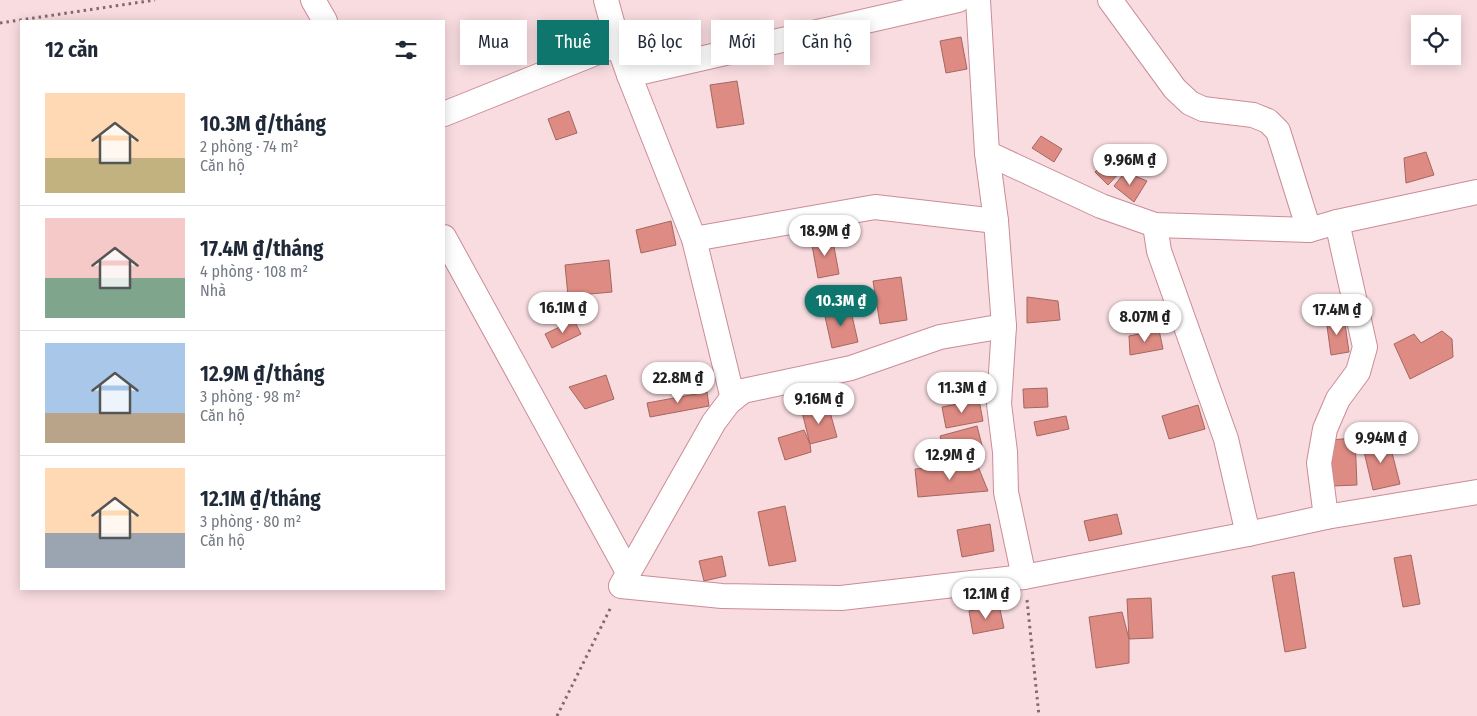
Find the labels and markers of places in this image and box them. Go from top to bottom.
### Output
pin: 9.96M ₫ [1084,144,1176,186]
pin: 18.9M ₫ [779,214,871,257]
pin: 10.3M ₫ [795,284,887,327]
pin: 16.1M ₫ [517,292,609,334]
pin: 17.4M ₫ [1291,294,1383,336]
pin: 8.07M ₫ [1099,300,1191,343]
pin: 22.8M ₫ [632,362,724,404]
pin: 11.3M ₫ [916,372,1008,414]
pin: 9.16M ₫ [773,382,865,425]
pin: 9.94M ₫ [1335,422,1427,464]
pin: 12.9M ₫ [904,438,996,481]
pin: 12.1M ₫ [940,578,1032,620]

